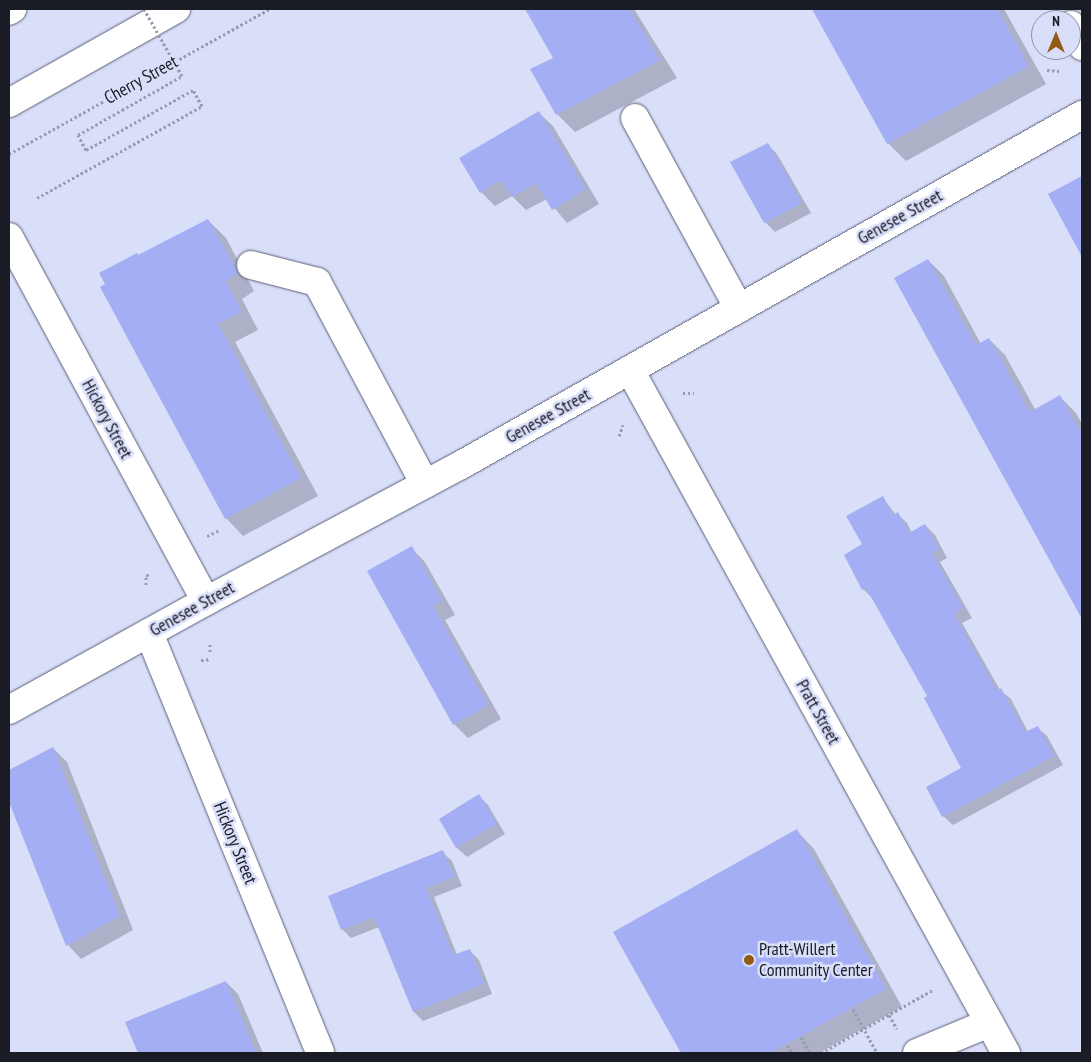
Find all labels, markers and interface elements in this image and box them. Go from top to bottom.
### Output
north arrow [1031,10,1081,60]
text: N [1052,12,1060,30]
street label: Cherry Street [100,51,182,109]
street label: Genesee Street [854,185,946,249]
street label: Hickory Street [77,375,137,463]
street label: Genesee Street [502,384,594,448]
street label: Genesee Street [146,577,238,641]
street label: Pratt Street [791,676,845,748]
street label: Hickory Street [209,798,261,888]
place label: Pratt-Willert Community Center [759,939,873,982]
marker: Pratt-Willert Community Center [743,954,755,966]

